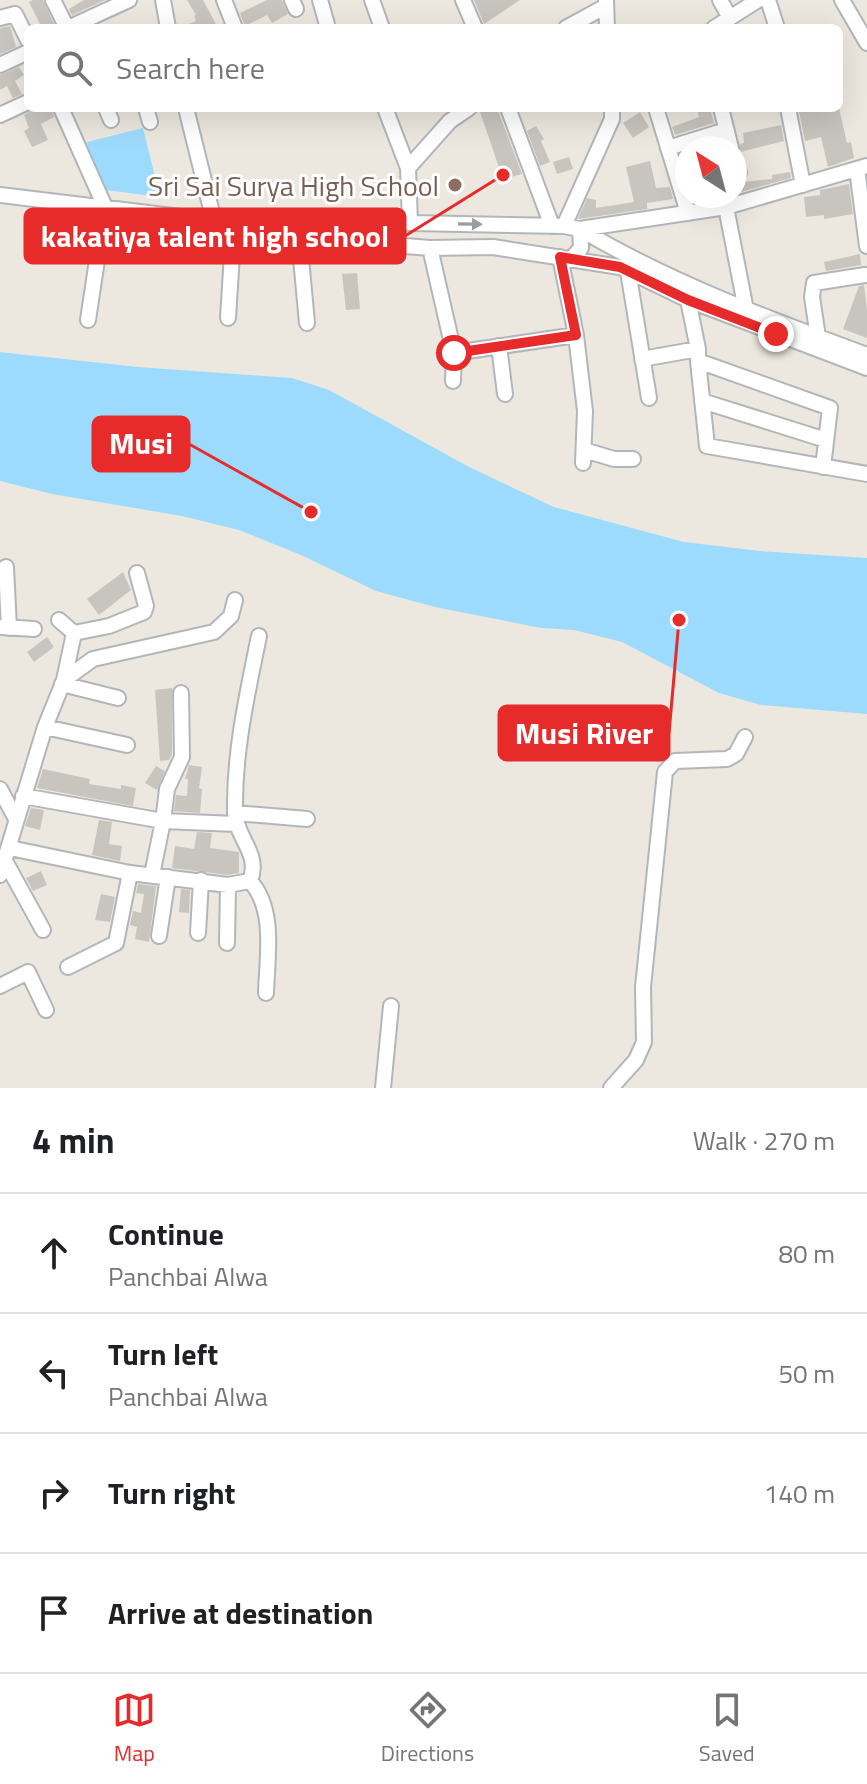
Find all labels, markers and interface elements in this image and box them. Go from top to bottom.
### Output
search box [24,24,843,112]
text: Search here [116,45,265,91]
icon: search [52,46,96,90]
north arrow [675,136,747,208]
place label: Sri Sai Surya High School [148,164,439,207]
marker: Sri Sai Surya High School [446,176,464,194]
callout: kakatiya talent high school [25,209,405,263]
text: kakatiya talent high school [41,213,389,259]
one-way arrow [458,218,483,231]
route end [758,316,794,352]
route start [436,335,472,371]
callout: Musi [93,417,189,471]
text: Musi [109,420,173,466]
callout: Musi River [499,706,669,760]
text: Musi River [515,710,653,756]
text: 4 min [32,1114,115,1166]
text: Walk · 270 m [693,1121,835,1160]
text: Continue [108,1211,224,1257]
icon: ahead [32,1231,76,1275]
text: 80 m [778,1234,835,1273]
text: Panchbai Alwa [108,1257,268,1296]
text: Turn left [108,1331,218,1377]
icon: left [32,1351,76,1395]
text: 50 m [778,1354,835,1393]
text: Panchbai Alwa [108,1377,268,1416]
text: Turn right [108,1470,236,1516]
icon: right [32,1471,76,1515]
text: 140 m [764,1474,835,1513]
text: Arrive at destination [108,1590,373,1636]
icon: arrive [32,1591,76,1635]
tab: Map [112,1688,156,1770]
tab: Directions [381,1688,474,1770]
tab: Saved [699,1688,755,1770]

